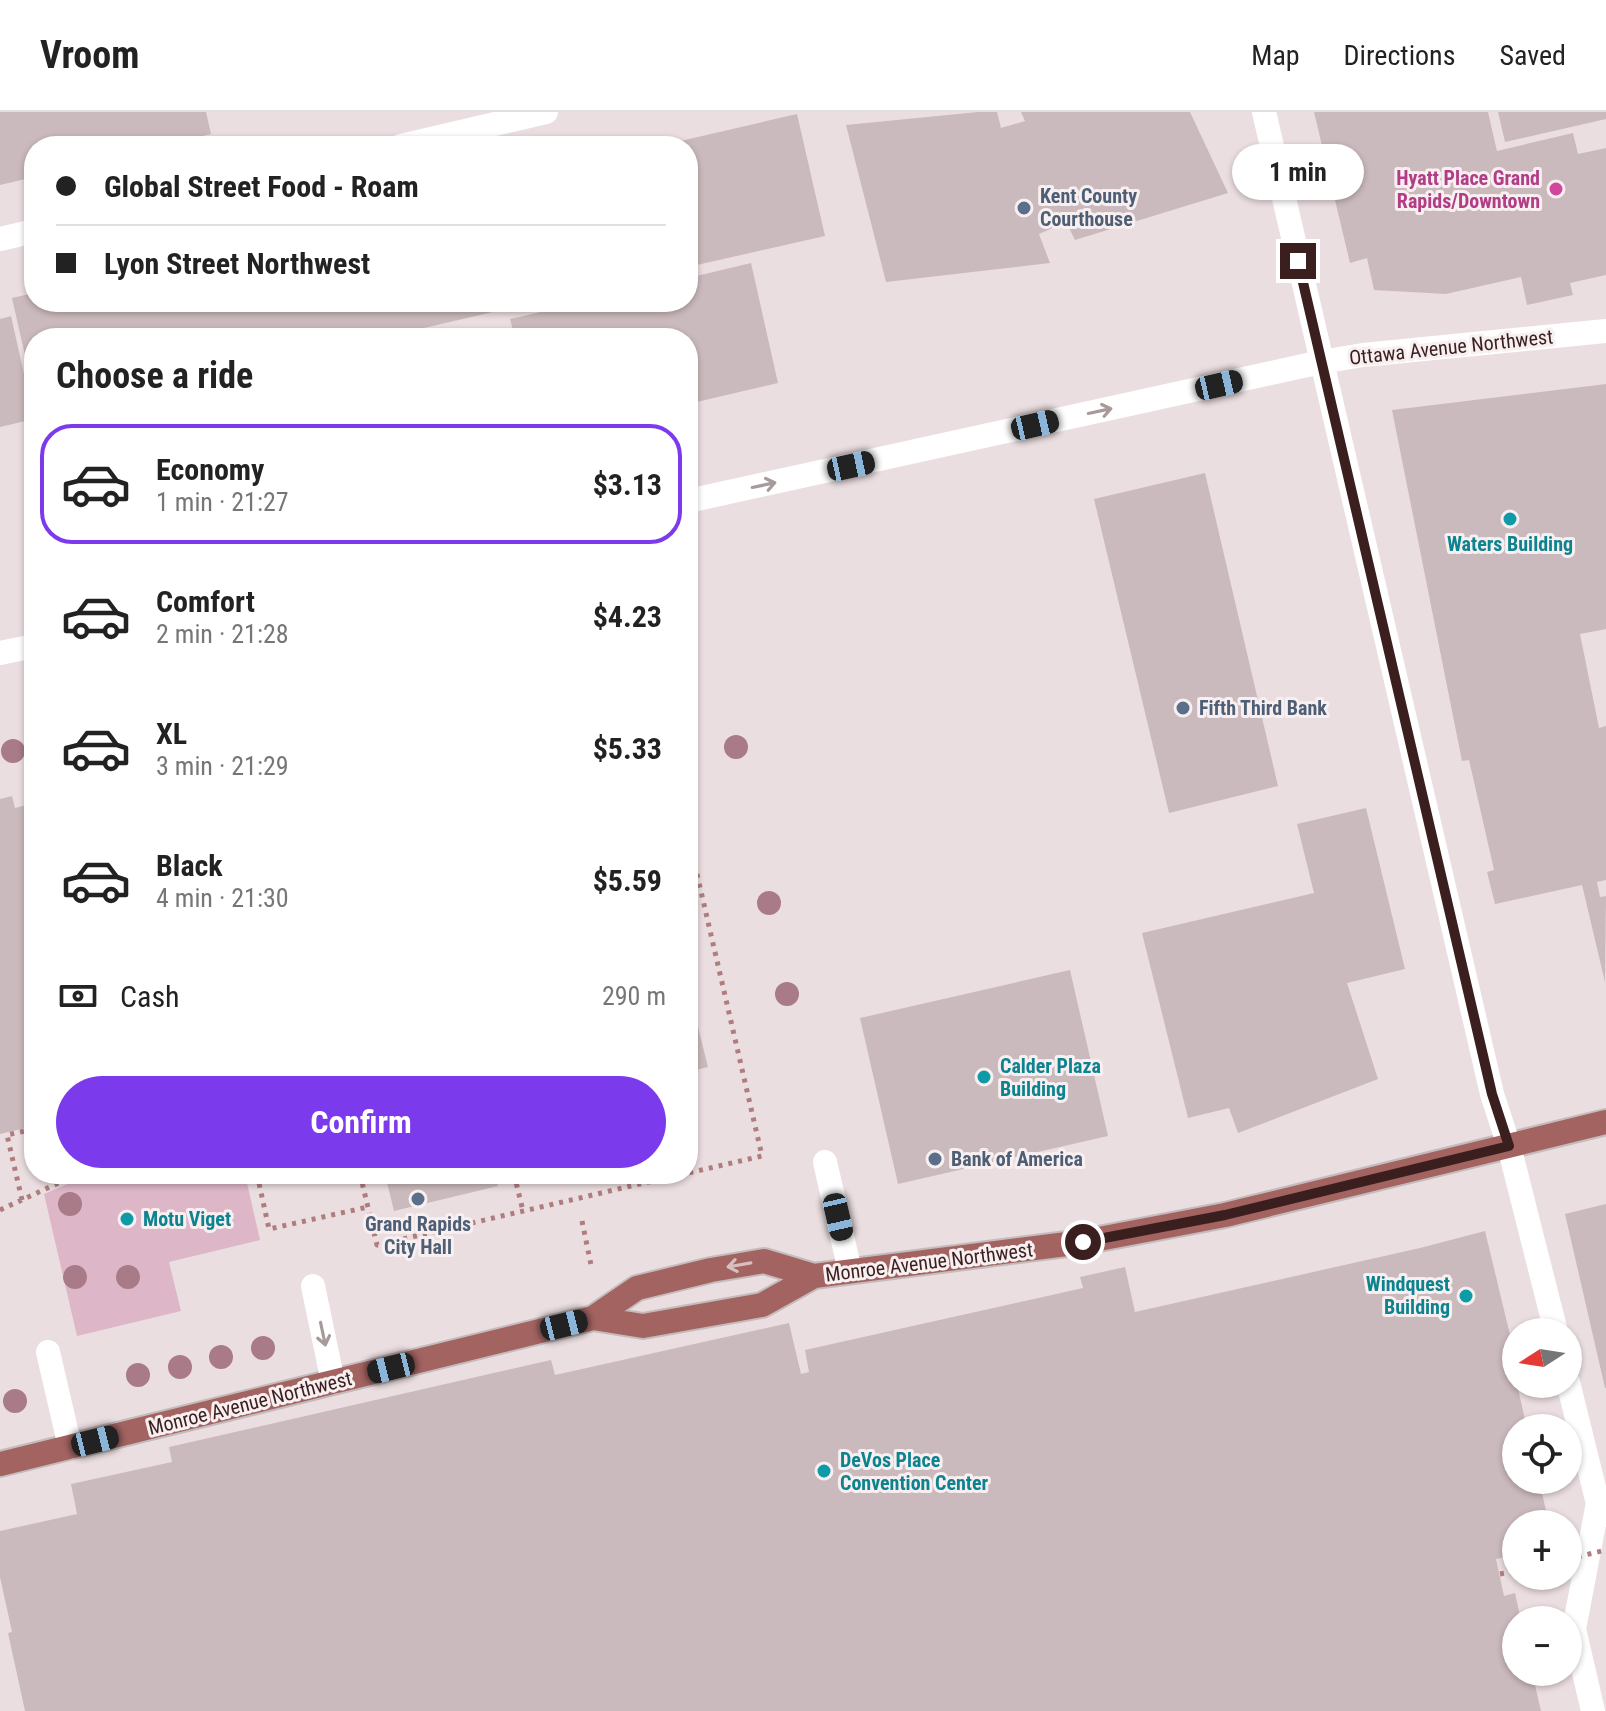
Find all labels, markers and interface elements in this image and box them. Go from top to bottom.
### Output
text: Vroom [40,33,139,77]
text: Map [1251,39,1300,72]
text: Directions [1344,39,1455,72]
text: Saved [1499,39,1566,72]
callout: 1 min [1232,145,1364,201]
text: 1 min [1269,157,1327,187]
place label: Hyatt Place Grand Rapids/Downtown [1396,166,1540,213]
text: Global Street Food - Roam [104,169,419,204]
marker: Hyatt Place Grand Rapids/Downtown [1547,180,1565,198]
place label: Kent County Courthouse [1040,184,1137,231]
marker: Kent County Courthouse [1015,199,1033,217]
route end [1280,243,1316,279]
text: Lyon Street Northwest [104,246,370,281]
street label: Ottawa Avenue Northwest [1348,324,1554,370]
text: Choose a ride [56,355,253,397]
car [1193,368,1245,402]
one-way arrow [1087,403,1112,418]
car [1009,408,1061,442]
icon: car [60,448,132,520]
car [825,449,877,483]
text: Economy [156,452,264,487]
text: $3.13 [593,467,662,502]
one-way arrow [751,477,777,492]
text: 1 min · 21:27 [156,487,289,517]
marker: Waters Building [1501,510,1519,528]
place label: Waters Building [1447,532,1573,556]
icon: car [60,580,132,652]
text: Comfort [156,584,255,619]
text: $4.23 [593,599,662,634]
text: 2 min · 21:28 [156,619,289,649]
place label: Fifth Third Bank [1199,696,1327,720]
marker: Fifth Third Bank [1174,699,1192,717]
icon: car [60,712,132,784]
text: XL [156,716,187,751]
text: $5.33 [593,731,662,766]
text: 3 min · 21:29 [156,751,289,781]
icon: car [60,844,132,916]
text: Black [156,848,223,883]
text: $5.59 [593,863,662,898]
text: 4 min · 21:30 [156,883,289,913]
icon: cash [56,974,100,1018]
text: Cash [120,979,180,1014]
text: 290 m [602,981,666,1011]
place label: Calder Plaza Building [1000,1054,1101,1101]
marker: Calder Plaza Building [975,1068,993,1086]
button: Confirm [56,1076,666,1168]
place label: Bank of America [951,1147,1083,1171]
marker: Bank of America [926,1150,944,1168]
marker: Grand Rapids City Hall [409,1190,427,1208]
car [821,1191,855,1243]
place label: Motu Viget [143,1207,231,1231]
marker: Motu Viget [118,1210,136,1228]
place label: Grand Rapids City Hall [365,1212,471,1259]
route start [1065,1224,1101,1260]
street label: Monroe Avenue Northwest [824,1237,1034,1287]
one-way arrow [726,1259,752,1274]
place label: Windquest Building [1366,1272,1450,1319]
marker: Windquest Building [1457,1287,1475,1305]
car [538,1308,590,1342]
north arrow [1502,1318,1582,1398]
map controls [1502,1318,1582,1686]
one-way arrow [316,1321,331,1347]
car [365,1351,417,1385]
street label: Monroe Avenue Northwest [146,1366,354,1440]
button: locate [1502,1414,1582,1494]
car [69,1424,121,1458]
place label: DeVos Place Convention Center [840,1448,989,1495]
marker: DeVos Place Convention Center [815,1462,833,1480]
button: + [1502,1510,1582,1590]
button: − [1502,1606,1582,1686]

